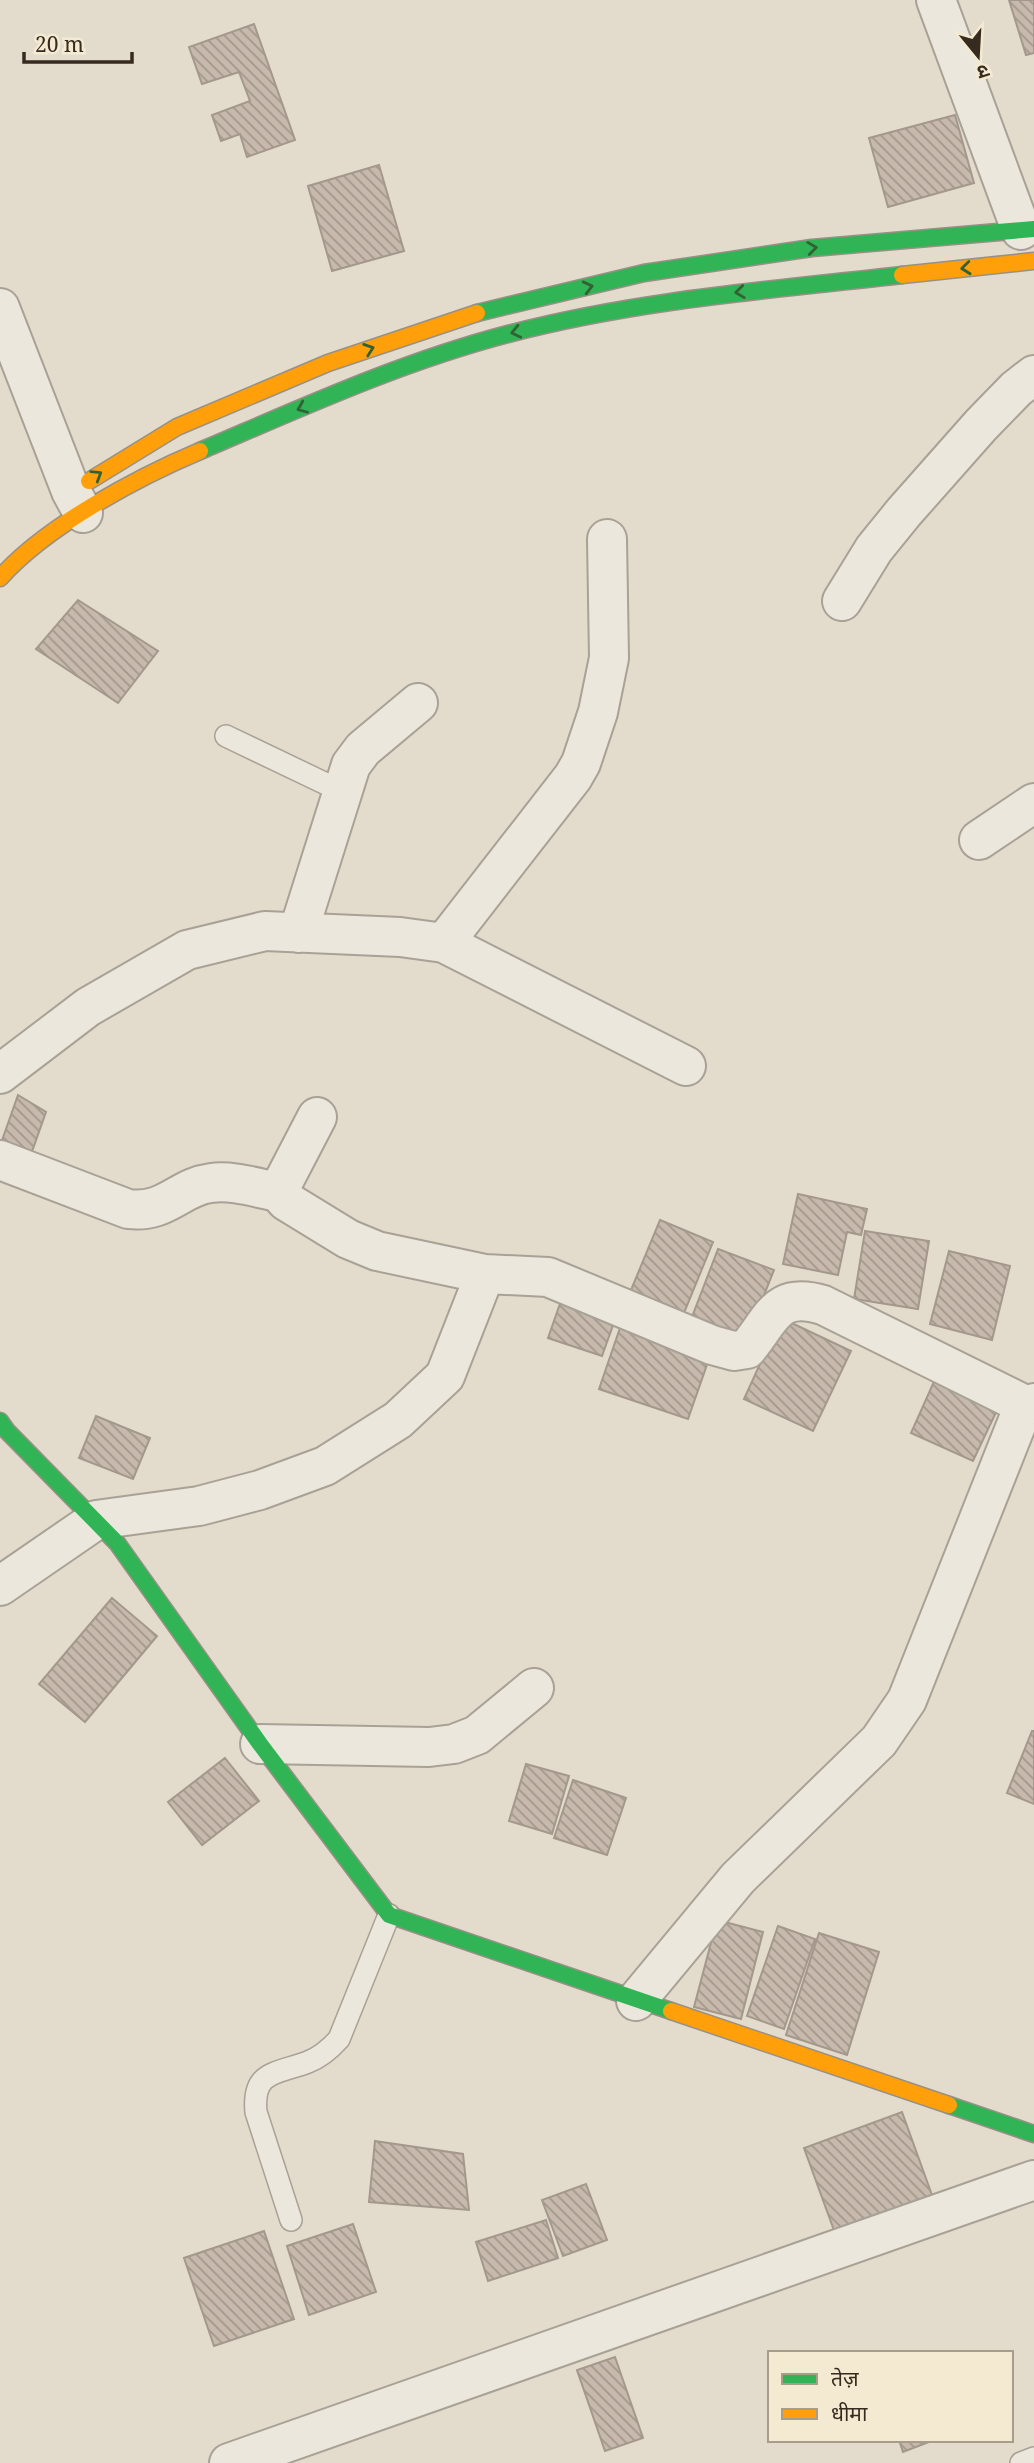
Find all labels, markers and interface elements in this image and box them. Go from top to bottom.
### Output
scale bar [24,21,133,65]
north arrow [943,21,1013,91]
text: 20 m [35,30,84,58]
text: उ [973,58,993,87]
one-way arrow [806,241,818,256]
one-way arrow [960,260,971,275]
one-way arrow [582,281,594,295]
one-way arrow [734,284,746,299]
one-way arrow [510,324,522,338]
one-way arrow [363,343,375,357]
one-way arrow [297,400,309,414]
one-way arrow [90,471,103,484]
legend [768,2351,1013,2442]
text: तेज़ [831,2364,859,2392]
text: धीमा [831,2399,868,2427]

